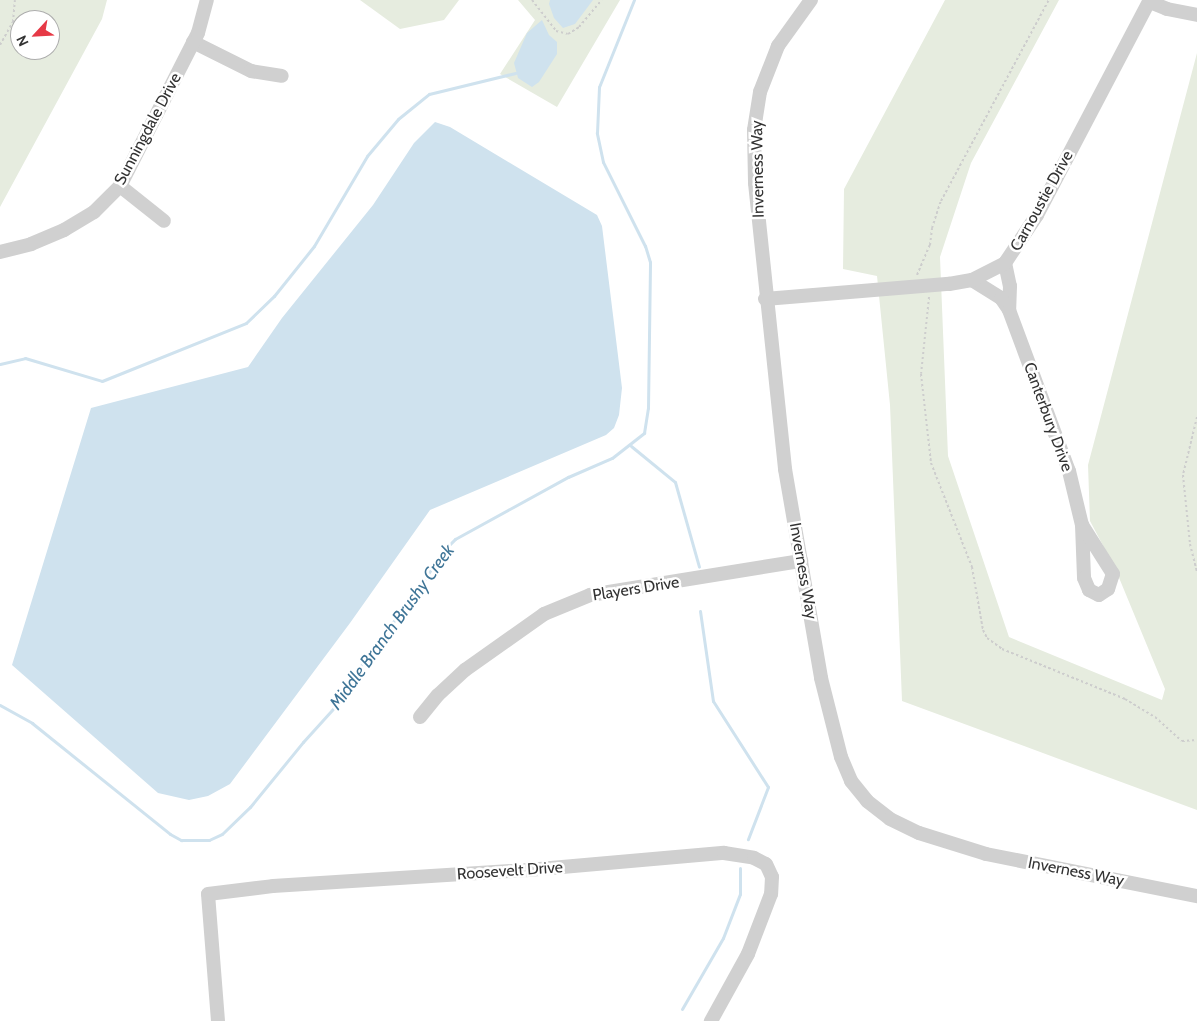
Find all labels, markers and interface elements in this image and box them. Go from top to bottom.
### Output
north arrow [10,10,60,60]
text: N [12,33,33,49]
street label: Sunningdale Drive [110,70,186,188]
street label: Inverness Way [748,120,768,218]
street label: Carnoustie Drive [1007,147,1077,255]
street label: Canterbury Drive [1019,360,1077,474]
street label: Inverness Way [785,521,821,621]
water label: Middle Branch Brushy Creek [325,540,459,714]
street label: Players Drive [591,573,681,605]
street label: Inverness Way [1026,853,1126,891]
street label: Roosevelt Drive [456,858,564,884]

